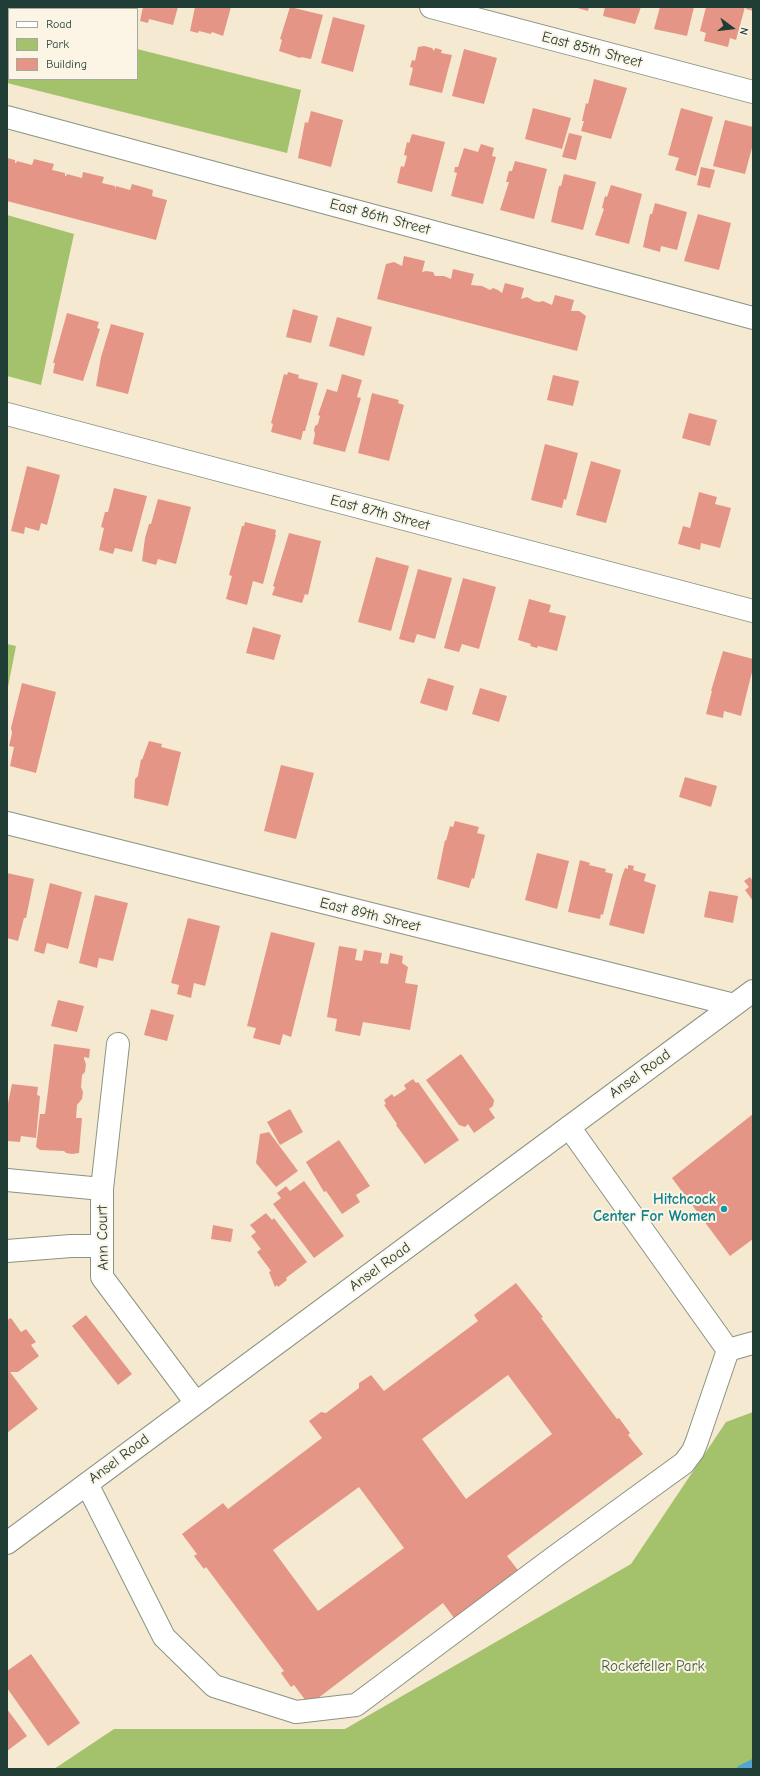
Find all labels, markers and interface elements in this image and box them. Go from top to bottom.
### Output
legend [8,8,138,80]
north arrow [712,8,752,48]
text: Road [46,17,72,31]
text: N [737,26,751,36]
street label: East 85th Street [540,28,644,72]
text: Park [46,37,69,51]
text: Building [46,57,87,71]
street label: East 86th Street [328,195,432,239]
street label: East 87th Street [328,491,432,535]
street label: East 89th Street [318,894,422,936]
street label: Ansel Road [606,1046,674,1102]
place label: Hitchcock Center For Women [593,1191,716,1226]
marker: Hitchcock Center For Women [719,1204,729,1214]
street label: Ann Court [93,1205,113,1271]
street label: Ansel Road [346,1239,414,1295]
street label: Ansel Road [85,1430,153,1488]
park label: Rockefeller Park [601,1658,705,1676]

